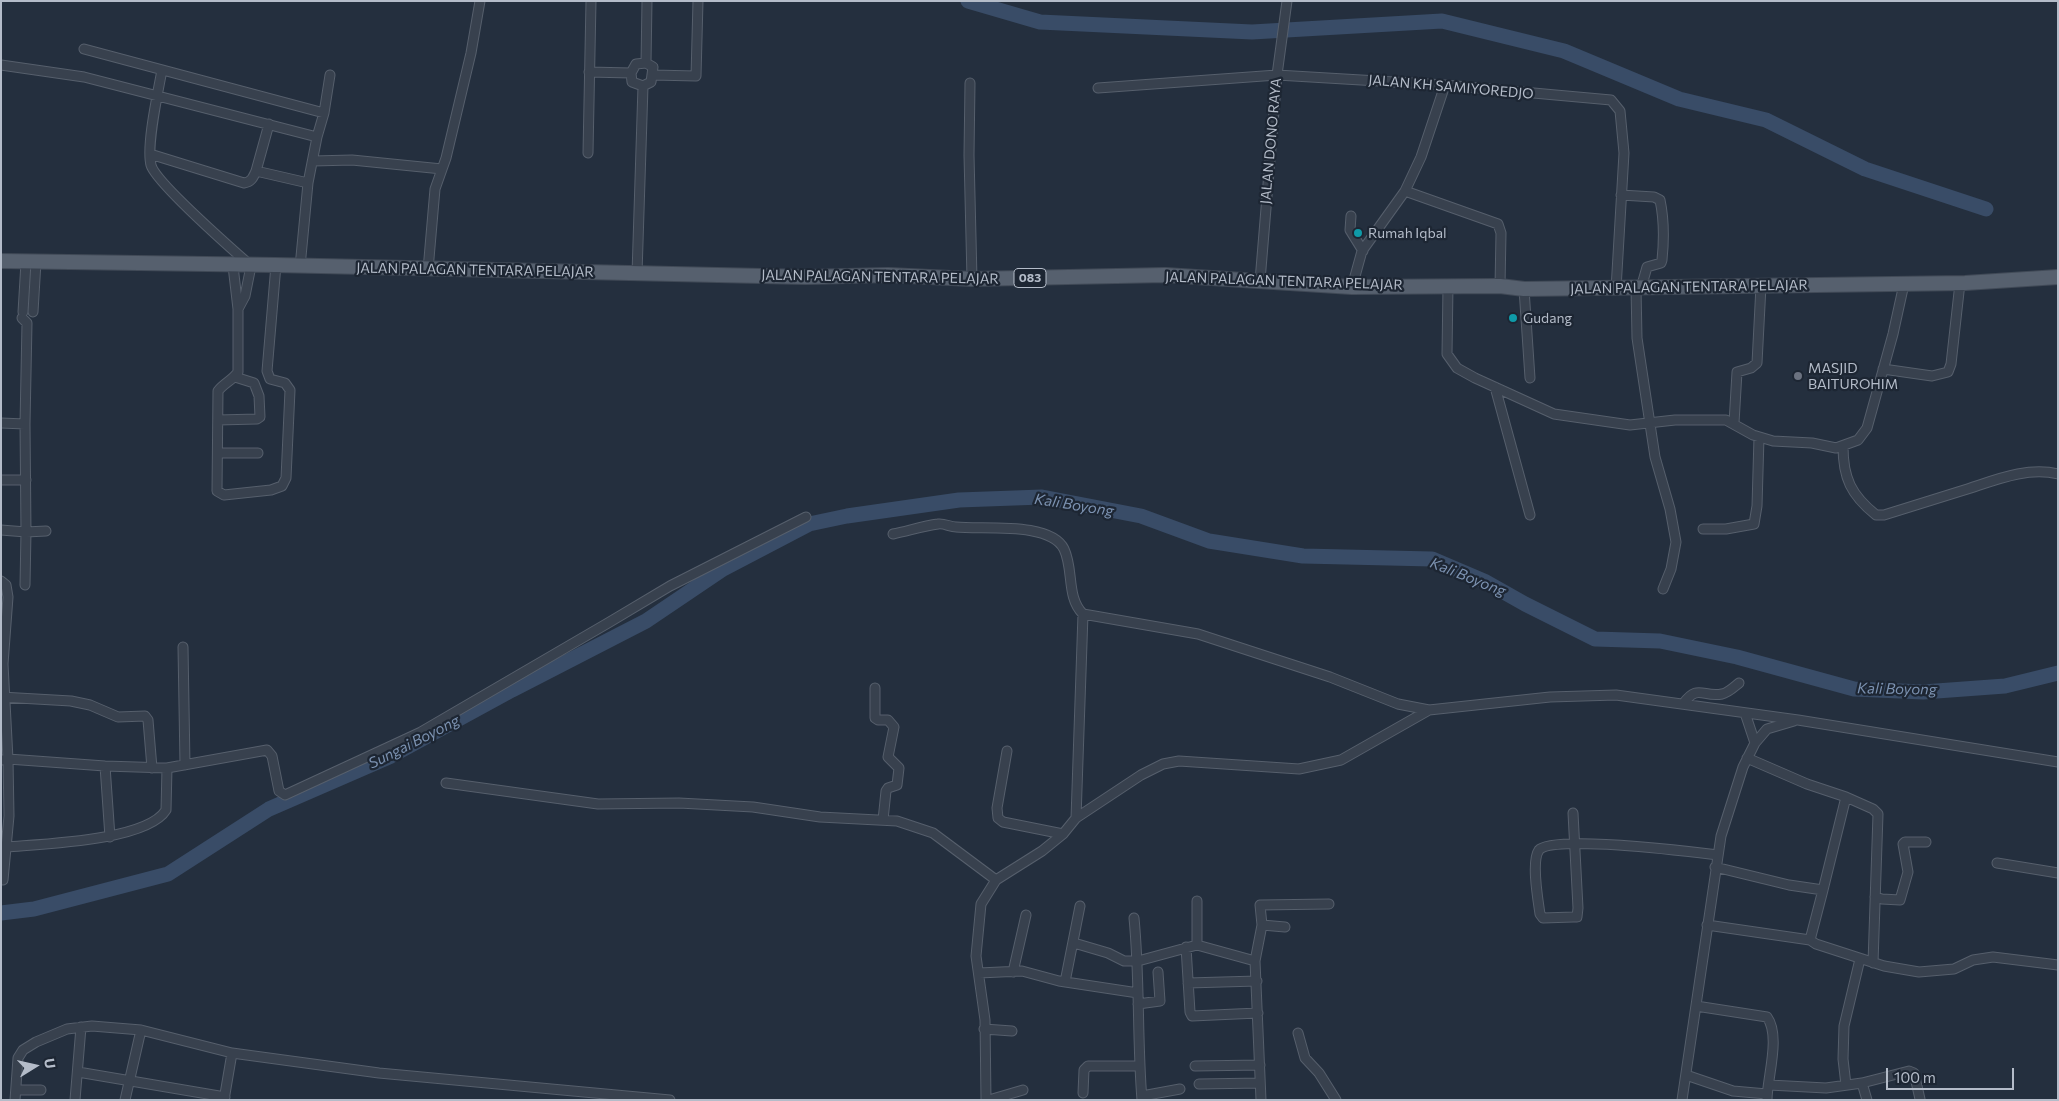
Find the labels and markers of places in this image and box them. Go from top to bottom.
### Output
place label: Rumah Iqbal [1368,225,1447,241]
marker: Rumah Iqbal [1352,227,1364,239]
place label: Gudang [1523,310,1572,326]
marker: Gudang [1507,312,1519,324]
place label: MASJID BAITUROHIM [1808,360,1898,392]
marker: MASJID BAITUROHIM [1792,370,1804,382]

